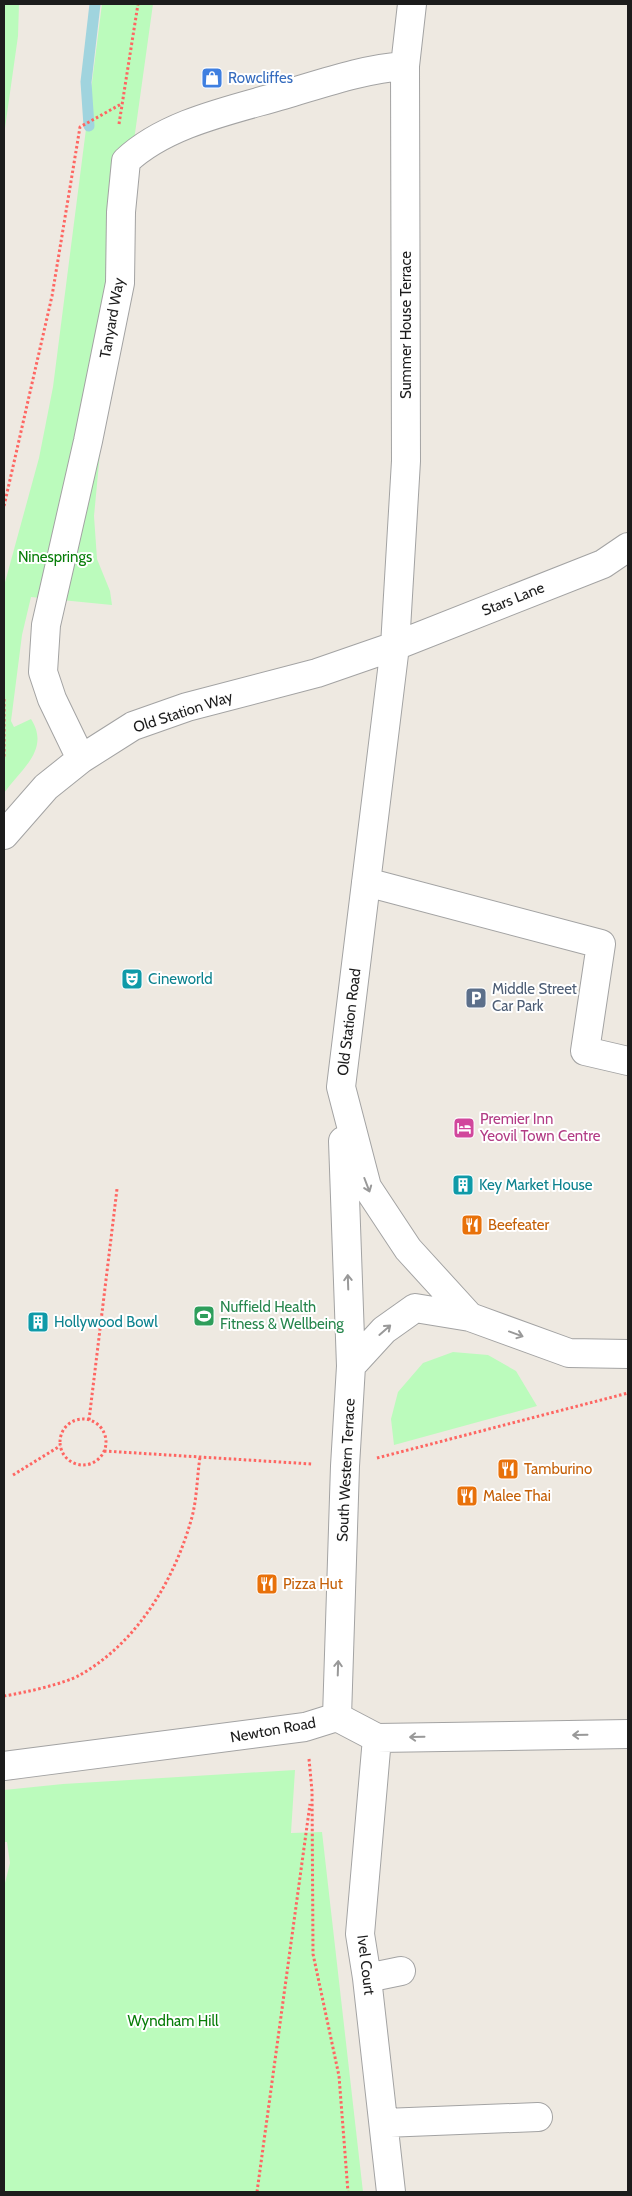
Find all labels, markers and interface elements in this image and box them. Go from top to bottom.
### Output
shop icon: Rowcliffes [200,66,224,90]
place label: Rowcliffes [228,69,293,87]
street label: Summer House Terrace [397,251,415,399]
street label: Tanyard Way [96,276,128,360]
park label: Ninesprings [18,548,92,566]
street label: Stars Lane [479,578,547,620]
street label: Old Station Way [131,687,235,737]
theatre icon: Cineworld [120,967,144,991]
street label: Old Station Road [333,967,365,1077]
place label: Cineworld [148,970,213,988]
place label: Middle Street Car Park [492,980,577,1015]
parking icon: Middle Street Car Park [464,986,488,1010]
place label: Premier Inn Yeovil Town Centre [479,1110,601,1145]
hotel icon: Premier Inn Yeovil Town Centre [452,1116,476,1140]
building icon: Key Market House [451,1173,475,1197]
place label: Key Market House [479,1176,593,1194]
one-way arrow [363,1177,372,1192]
restaurant icon: Beefeater [460,1213,484,1237]
place label: Beefeater [488,1216,550,1234]
one-way arrow [343,1274,353,1290]
place label: Nuffield Health Fitness & Wellbeing [220,1298,344,1333]
sports icon: Nuffield Health Fitness & Wellbeing [192,1304,216,1328]
building icon: Hollywood Bowl [26,1310,50,1334]
place label: Hollywood Bowl [54,1313,158,1331]
one-way arrow [378,1325,391,1336]
one-way arrow [508,1330,523,1339]
street label: South Western Terrace [333,1398,359,1542]
restaurant icon: Tamburino [496,1457,520,1481]
place label: Tamburino [524,1460,592,1478]
restaurant icon: Malee Thai [455,1484,479,1508]
place label: Malee Thai [483,1487,551,1505]
restaurant icon: Pizza Hut [255,1572,279,1596]
place label: Pizza Hut [283,1575,343,1593]
one-way arrow [334,1660,343,1676]
street label: Newton Road [229,1714,317,1746]
one-way arrow [572,1730,588,1740]
one-way arrow [409,1732,426,1742]
street label: Ivel Court [353,1934,379,1996]
park label: Wyndham Hill [128,2012,219,2030]

